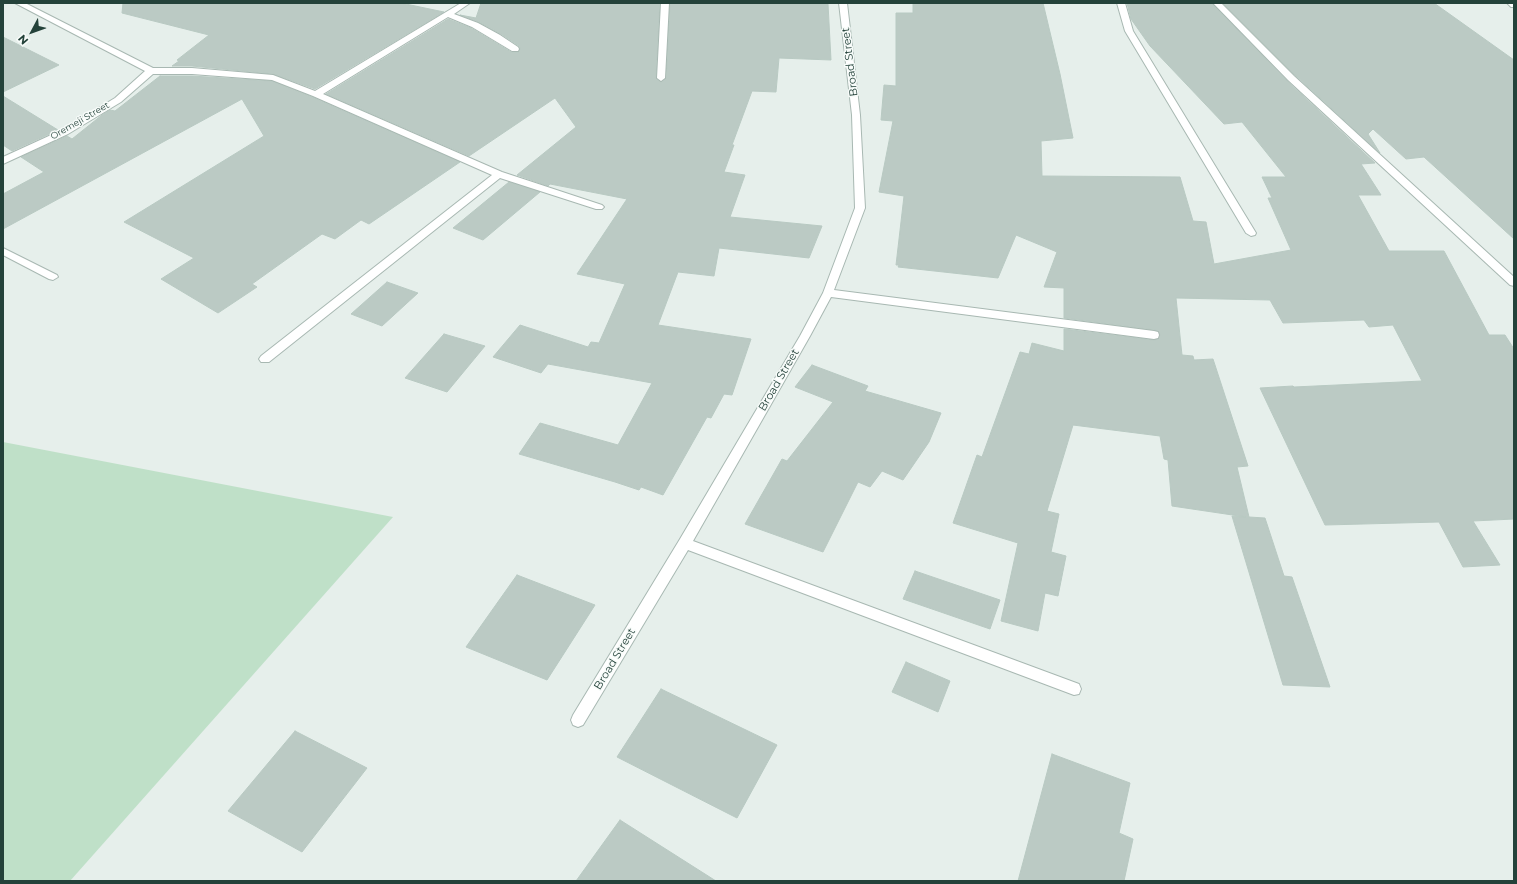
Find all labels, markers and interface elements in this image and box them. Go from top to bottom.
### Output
north arrow [12,12,52,52]
street label: Broad Street [839,27,861,97]
text: N [15,32,31,48]
street label: Oremeji Street [49,100,111,142]
street label: Broad Street [756,347,802,413]
street label: Broad Street [591,626,639,692]

